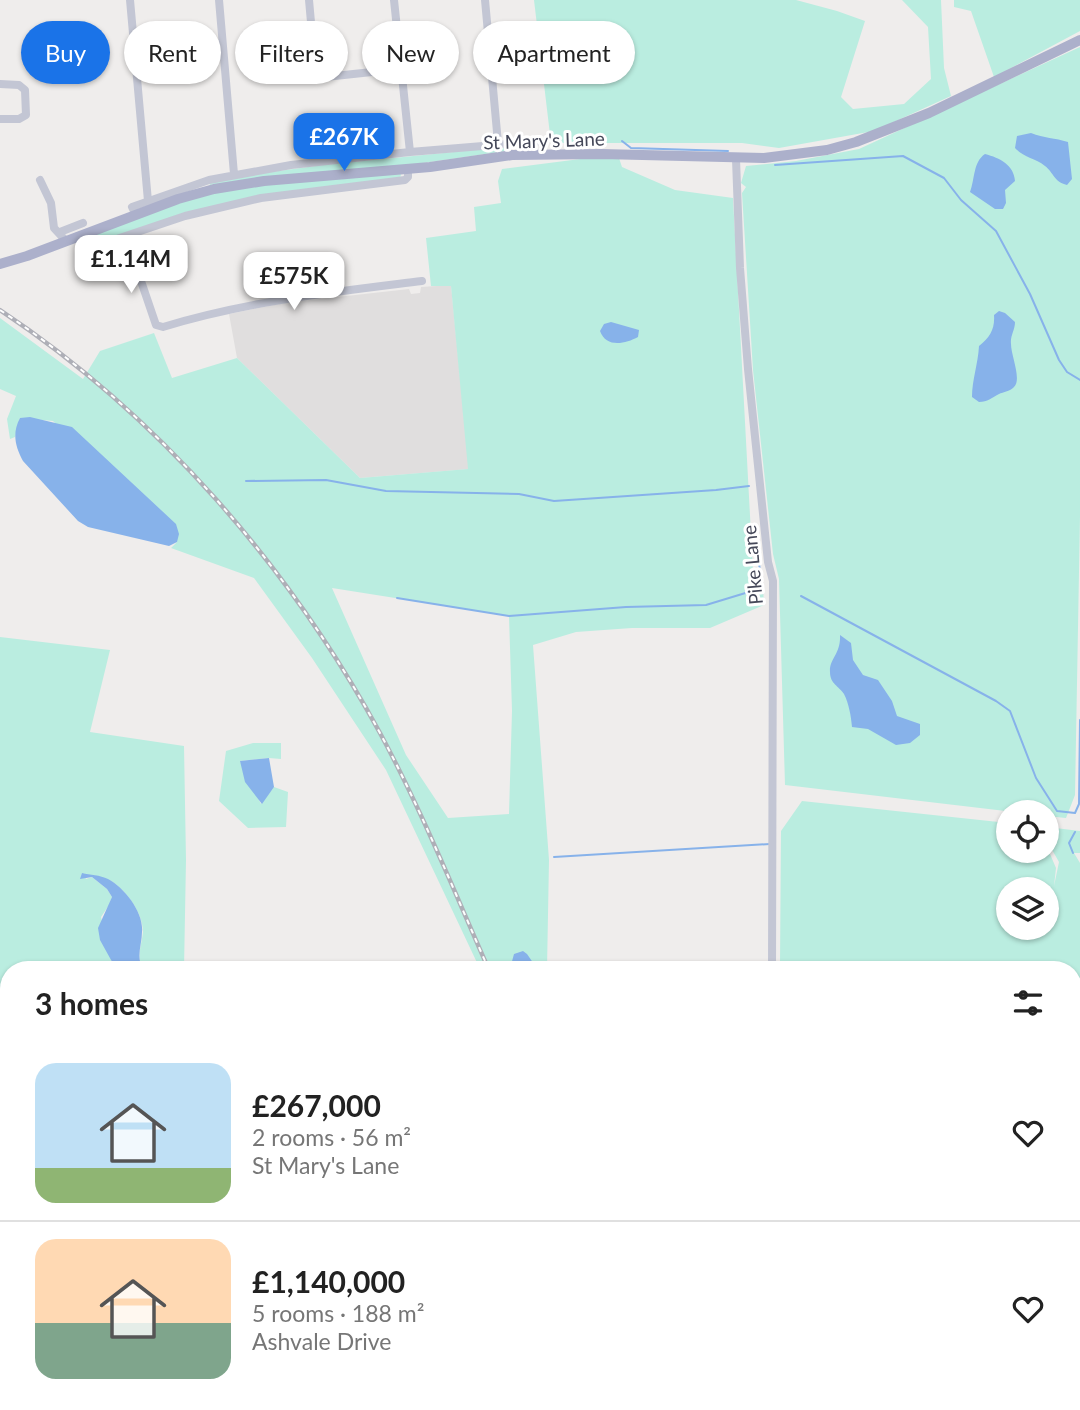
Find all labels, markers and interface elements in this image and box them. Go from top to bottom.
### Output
chip: Buy [21,21,110,84]
chip: Rent [124,21,221,84]
chip: Filters [235,21,348,84]
chip: New [362,21,459,84]
chip: Apartment [473,21,635,84]
pin: £267K [295,114,393,173]
text: £267K [309,122,379,150]
street label: St Mary's Lane [483,126,605,154]
pin: £1.14M [74,236,188,295]
text: £1.14M [91,244,171,272]
pin: £575K [245,252,343,312]
text: £575K [259,261,329,289]
street label: Pike Lane [737,524,767,606]
map controls [996,800,1059,940]
button: locate [996,800,1059,863]
button: layers [996,877,1059,940]
icon: filters [1009,984,1047,1022]
text: 3 homes [35,985,148,1021]
text: £267,000 [252,1087,381,1123]
icon: home [91,1091,175,1175]
icon: heart [1009,1114,1047,1152]
text: 2 rooms · 56 m² [252,1123,411,1151]
text: St Mary's Lane [252,1151,399,1179]
text: £1,140,000 [252,1263,405,1299]
icon: home [91,1267,175,1351]
icon: heart [1009,1290,1047,1328]
text: 5 rooms · 188 m² [252,1299,424,1327]
text: Ashvale Drive [252,1327,391,1355]

